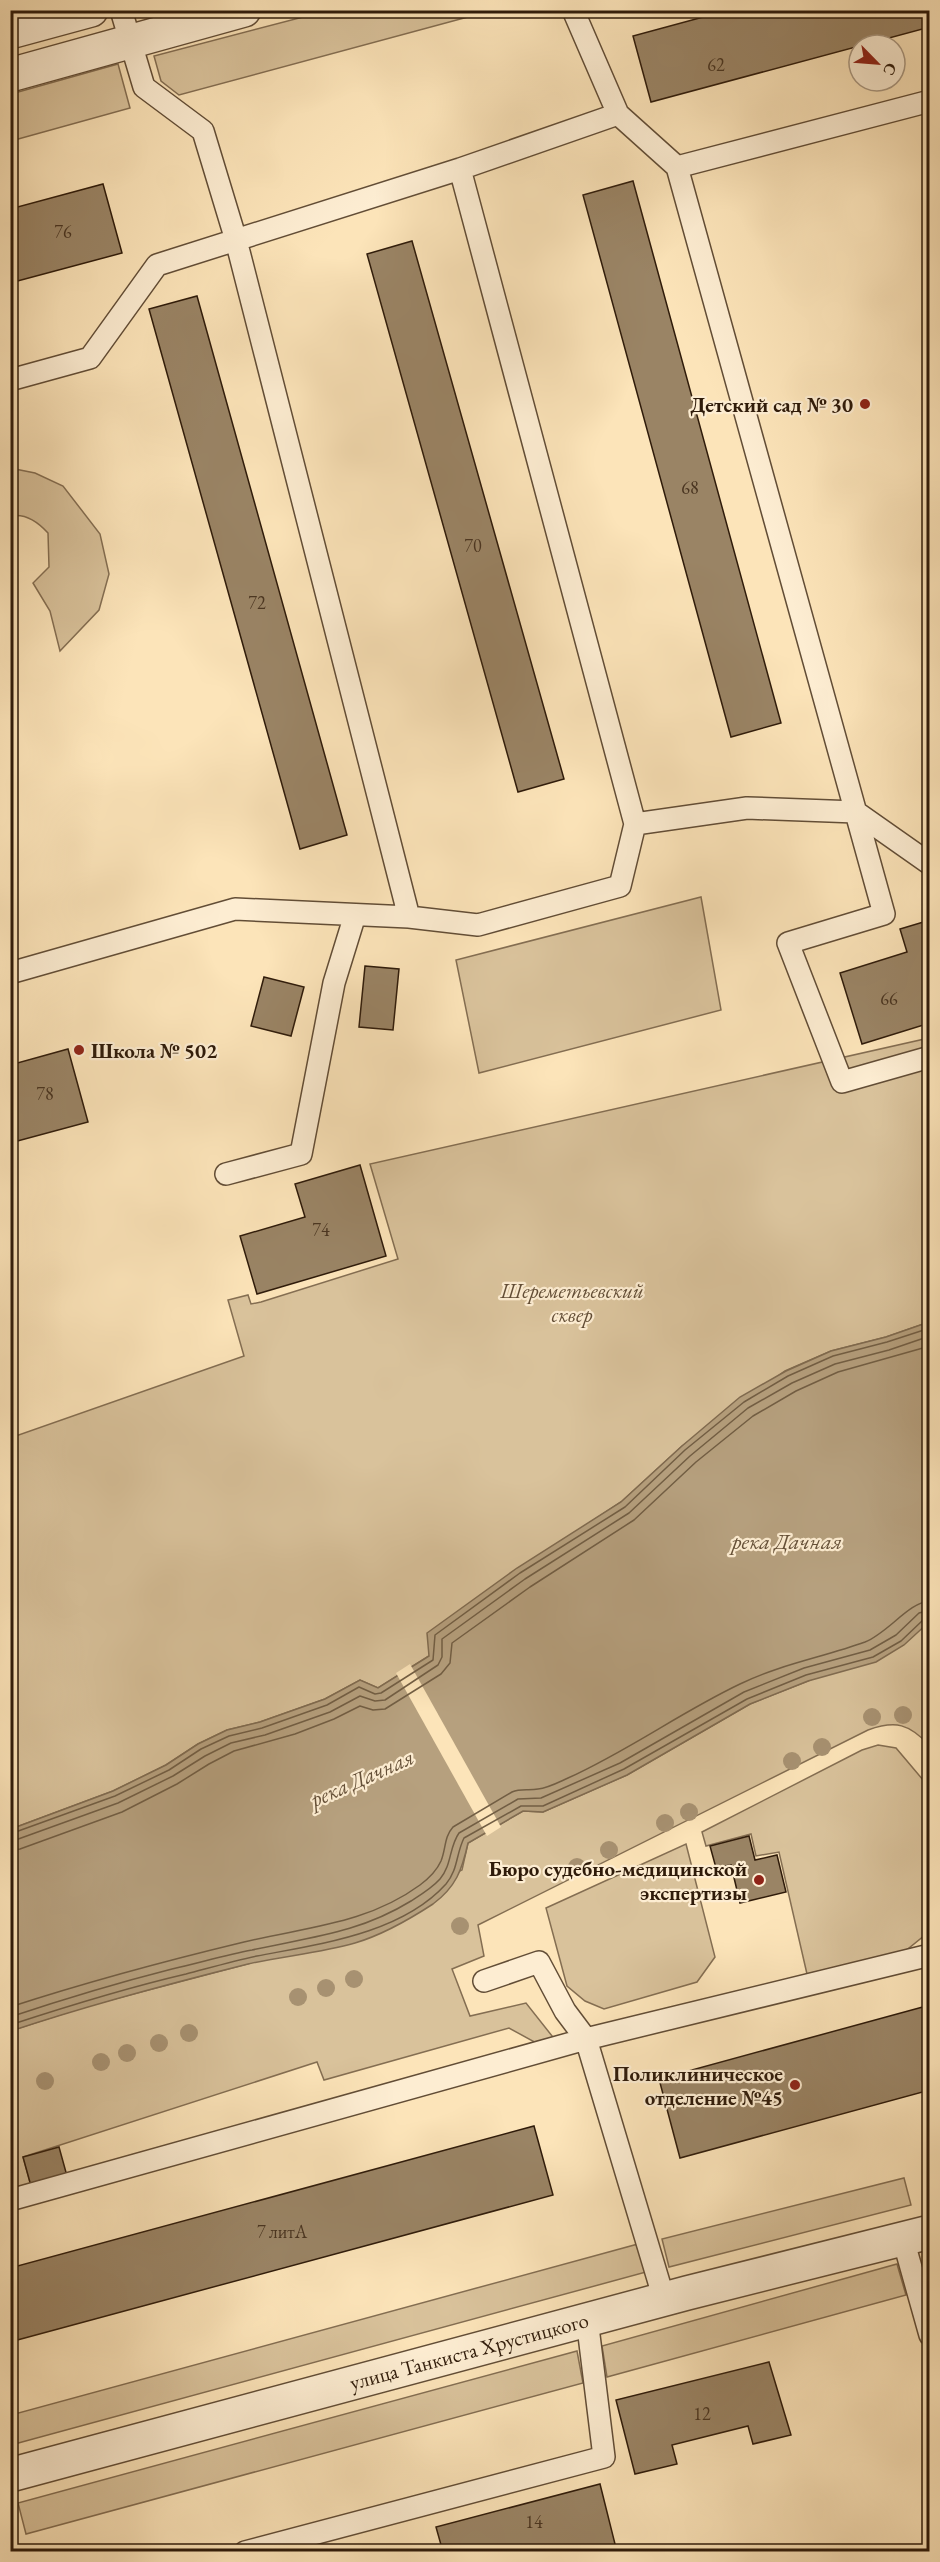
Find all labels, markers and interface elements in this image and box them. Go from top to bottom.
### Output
north arrow [847,33,907,93]
house number: 62 [707,53,725,76]
text: С [878,60,902,79]
house number: 76 [54,220,72,243]
place label: Детский сад № 30 [690,391,853,418]
marker: Детский сад № 30 [858,397,872,411]
house number: 68 [681,476,699,499]
house number: 70 [464,534,482,557]
house number: 72 [248,591,266,614]
house number: 66 [880,987,898,1010]
place label: Школа № 502 [91,1037,217,1064]
marker: Школа № 502 [72,1043,86,1057]
house number: 78 [36,1082,54,1105]
house number: 74 [312,1218,330,1241]
park label: Шереметьевский сквер [499,1277,644,1328]
water label: река Дачная [729,1527,842,1556]
water label: река Дачная [303,1742,418,1815]
place label: Бюро судебно-медицинской экспертизы [489,1855,747,1906]
marker: Бюро судебно-медицинской экспертизы [752,1873,766,1887]
place label: Поликлиническое отделение №45 [613,2060,783,2111]
marker: Поликлиническое отделение №45 [788,2078,802,2092]
house number: 7 литА [257,2220,308,2243]
street label: улица Танкиста Хрустицкого [347,2306,591,2396]
house number: 12 [693,2402,711,2425]
house number: 14 [525,2510,543,2533]

